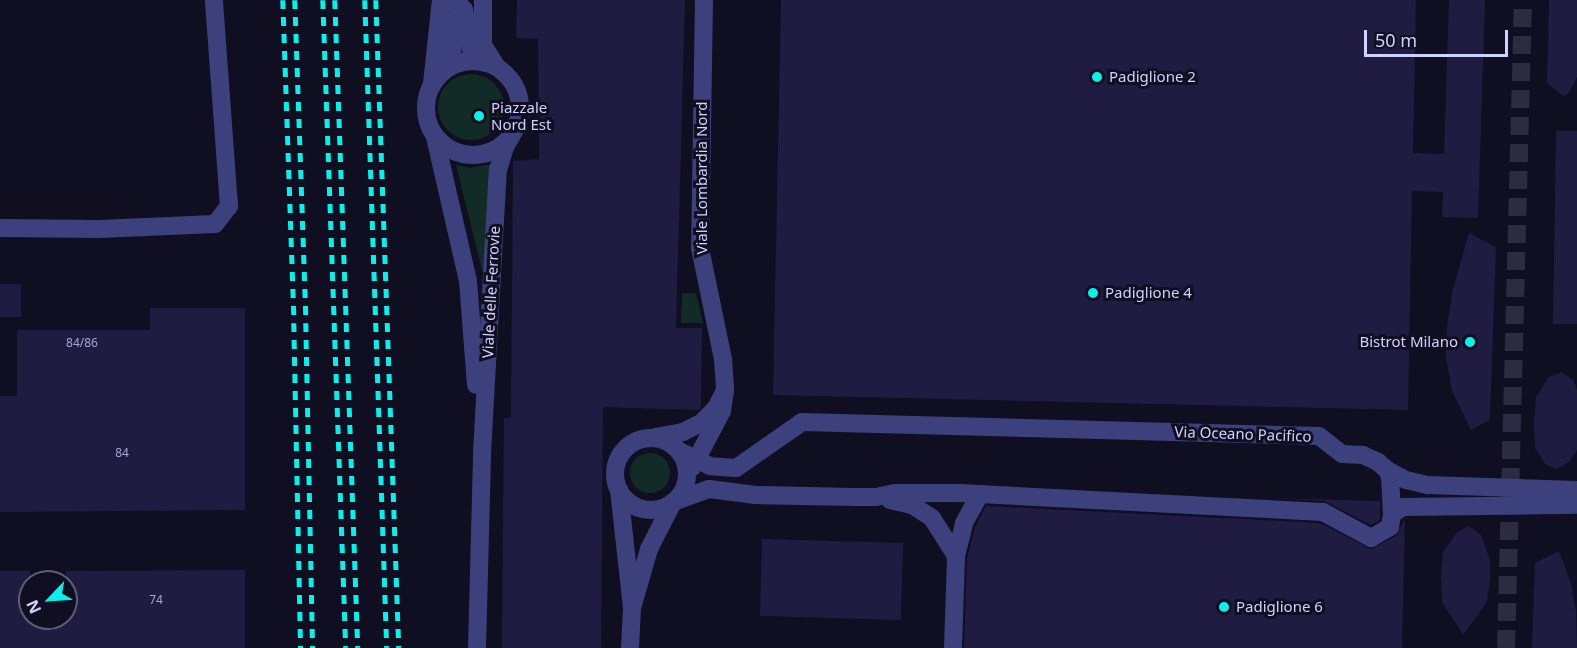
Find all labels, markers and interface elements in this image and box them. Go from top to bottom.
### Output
scale bar [1367,18,1511,56]
text: 50 m [1375,28,1417,52]
place label: Padiglione 2 [1109,68,1196,86]
marker: Padiglione 2 [1090,70,1104,84]
place label: Piazzale Nord Est [491,98,551,133]
street label: Viale Lombardia Nord [693,101,711,255]
marker: Piazzale Nord Est [472,109,486,123]
street label: Viale delle Ferrovie [479,225,503,359]
place label: Padiglione 4 [1105,284,1192,302]
marker: Padiglione 4 [1086,286,1100,300]
place label: Bistrot Milano [1359,333,1458,351]
marker: Bistrot Milano [1463,335,1477,349]
house number: 84/86 [66,336,98,350]
street label: Via Oceano Pacifico [1174,423,1312,445]
house number: 84 [115,446,129,460]
north arrow [18,570,78,630]
house number: 74 [149,593,163,607]
text: N [21,596,46,617]
place label: Padiglione 6 [1236,598,1323,616]
marker: Padiglione 6 [1217,600,1231,614]

